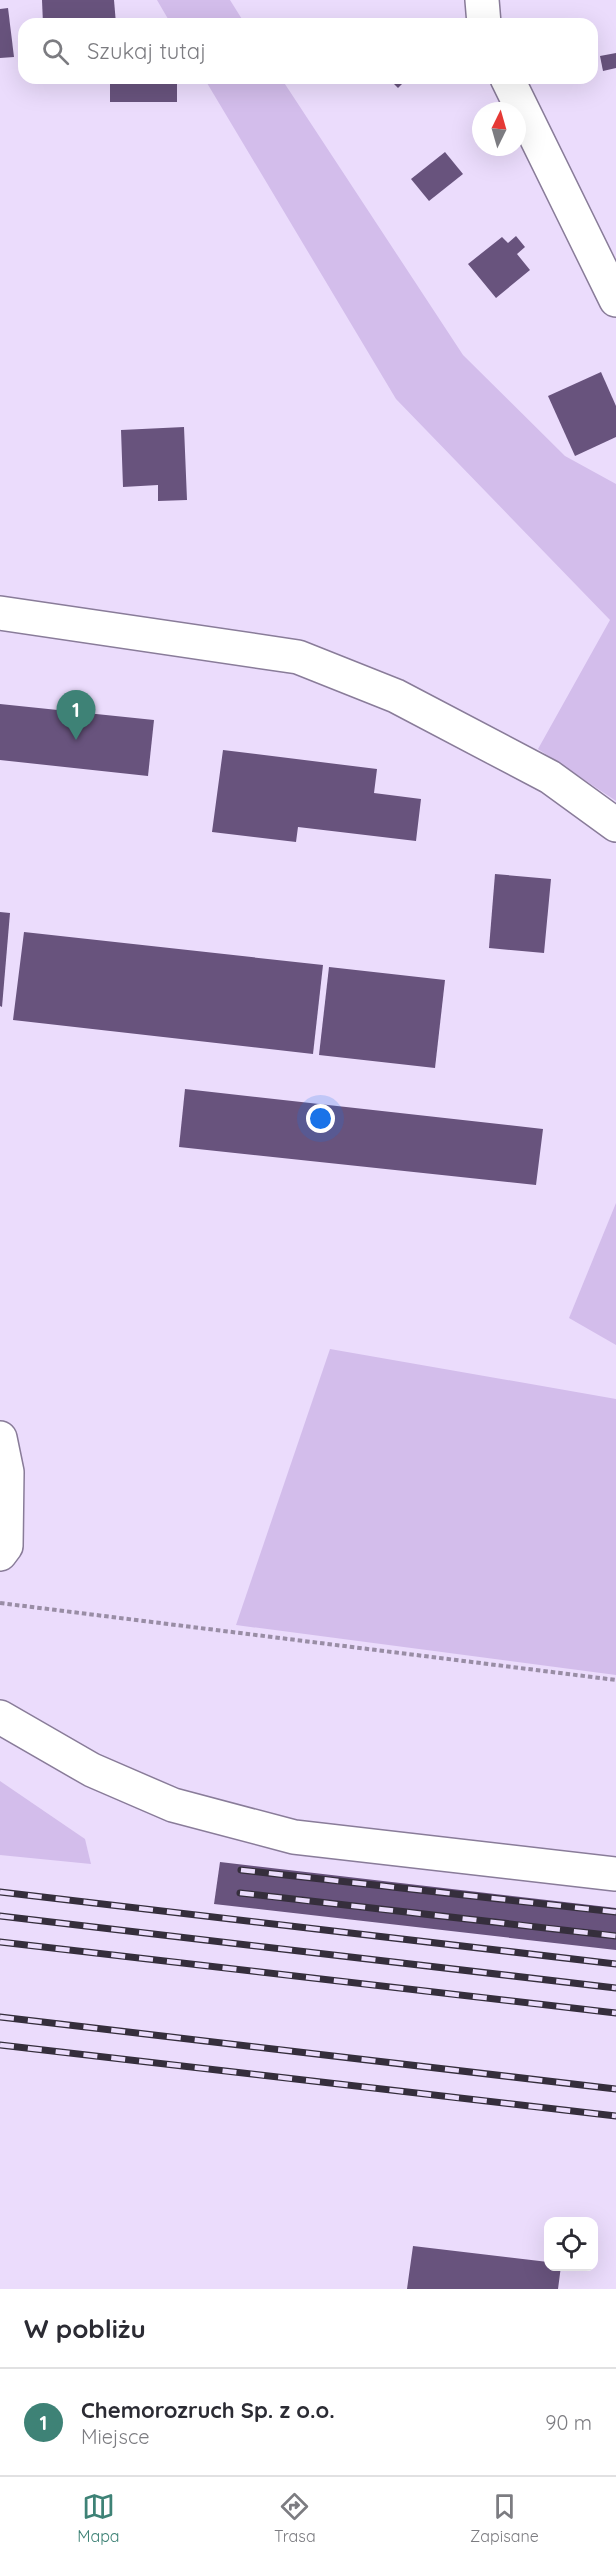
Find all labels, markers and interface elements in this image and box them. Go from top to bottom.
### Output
search box [18,18,598,84]
icon: search [39,35,72,68]
text: Szukaj tutaj [87,37,206,65]
north arrow [472,102,526,156]
pin: 1 [56,690,96,740]
your location [306,1104,335,1133]
map controls [544,2217,598,2271]
button: locate [544,2217,598,2271]
text: W pobliżu [24,2312,146,2345]
text: Chemorozruch Sp. z o.o. [81,2396,335,2424]
text: 1 [40,2410,47,2435]
text: 90 m [545,2410,592,2435]
text: Miejsce [81,2424,150,2449]
tab: Mapa [77,2490,120,2546]
tab: Trasa [274,2490,316,2546]
tab: Zapisane [470,2490,539,2546]

